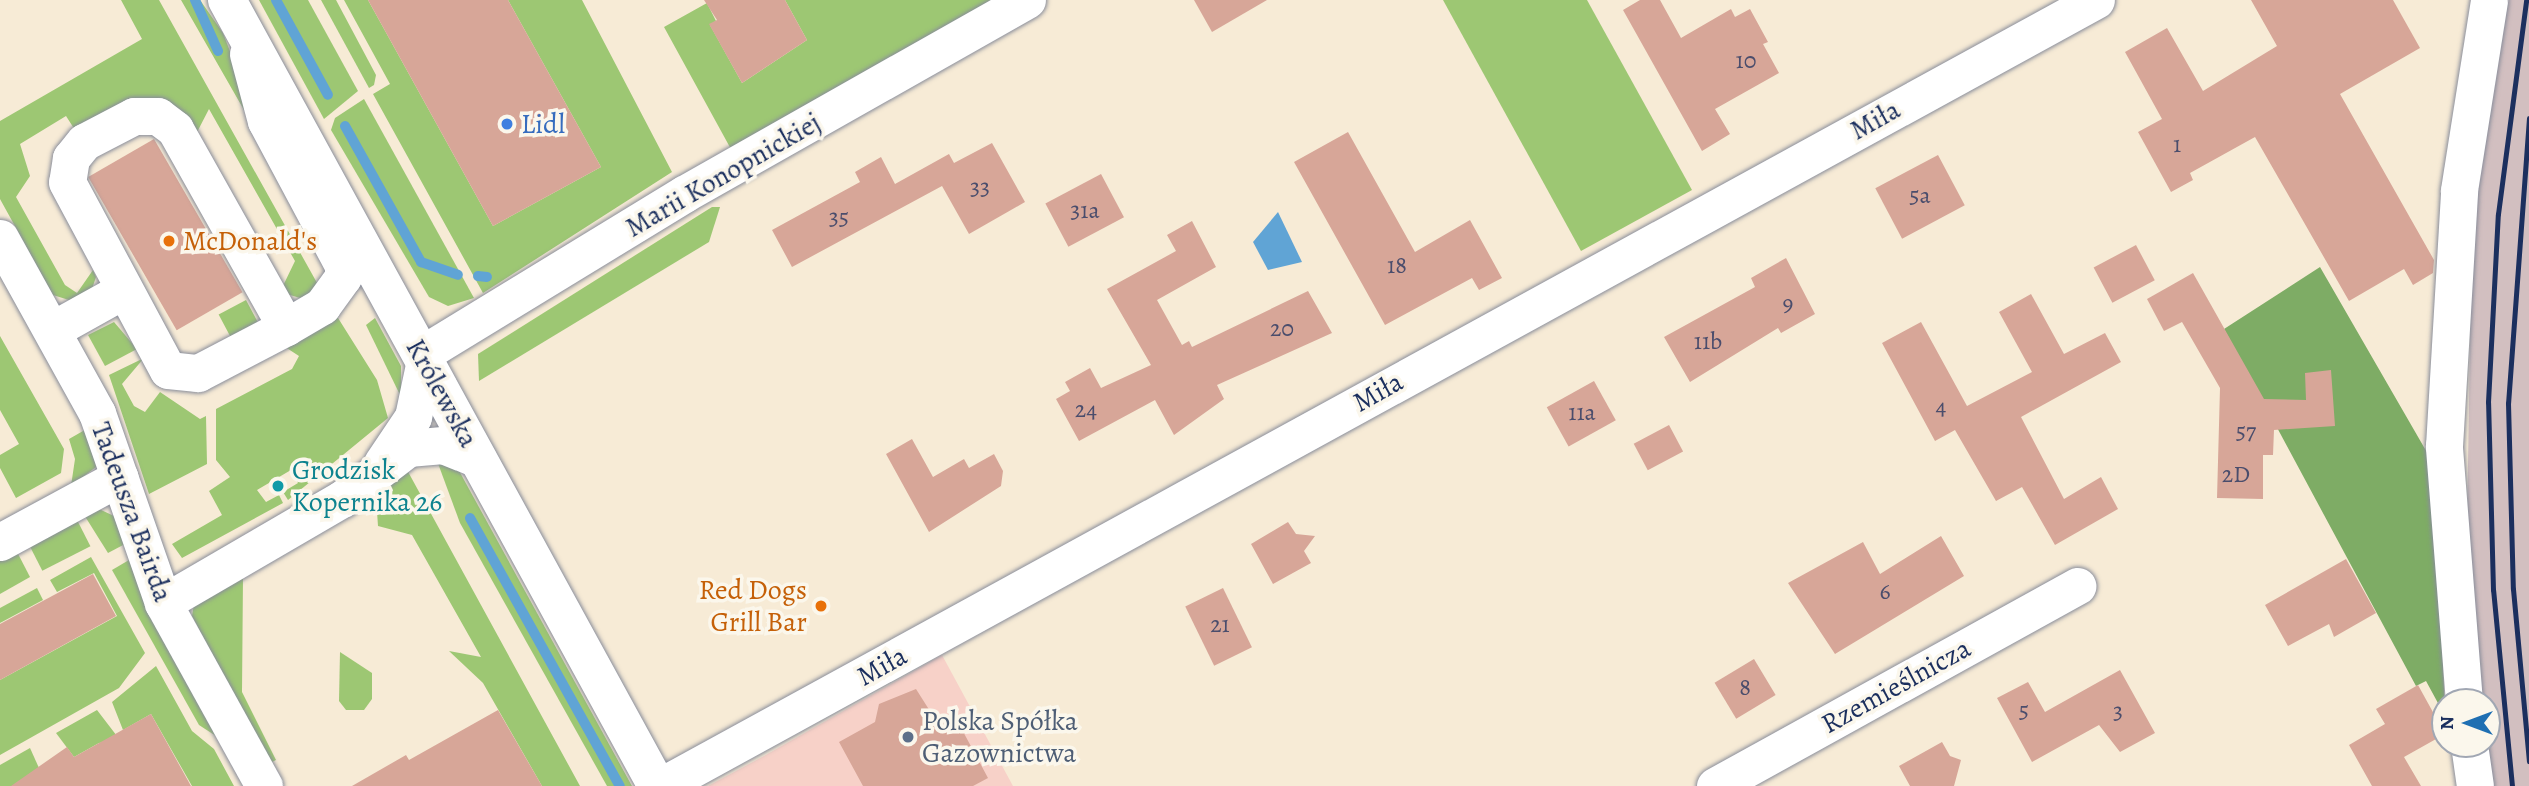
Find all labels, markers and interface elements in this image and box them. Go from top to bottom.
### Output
house number: 10 [1736,47,1756,75]
street label: Miła [1844,93,1906,147]
street label: Marii Konopnickiej [619,106,827,244]
place label: Lidl [521,107,565,141]
marker: Lidl [499,116,515,132]
house number: 1 [2173,131,2181,159]
house number: 33 [970,174,990,202]
house number: 5a [1909,182,1931,210]
house number: 31a [1070,197,1100,225]
house number: 35 [829,204,849,232]
place label: McDonald's [183,224,317,258]
marker: McDonald's [161,233,177,249]
house number: 18 [1387,252,1407,280]
house number: 9 [1783,290,1793,318]
house number: 20 [1270,315,1294,343]
house number: 11b [1694,328,1722,356]
street label: Królewska [399,333,485,453]
street label: Miła [1347,365,1409,419]
house number: 4 [1936,393,1946,421]
house number: 24 [1075,396,1097,424]
house number: 11a [1568,399,1596,427]
street label: Tadeusza Bairda [84,418,180,606]
house number: 57 [2236,418,2256,446]
place label: Grodzisk Kopernika 26 [292,453,442,519]
house number: 2D [2222,461,2250,489]
marker: Grodzisk Kopernika 26 [270,478,286,494]
place label: Red Dogs Grill Bar [699,573,807,639]
house number: 6 [1879,578,1891,606]
marker: Red Dogs Grill Bar [813,598,829,614]
house number: 21 [1210,611,1230,639]
street label: Rzemieślnicza [1816,631,1976,741]
street label: Miła [851,639,913,693]
house number: 8 [1739,674,1751,702]
north arrow [2431,688,2501,758]
house number: 5 [2019,697,2029,725]
house number: 3 [2113,698,2123,726]
place label: Polska Spółka Gazownictwa [922,704,1078,770]
text: N [2434,716,2460,730]
marker: Polska Spółka Gazownictwa [900,729,916,745]

